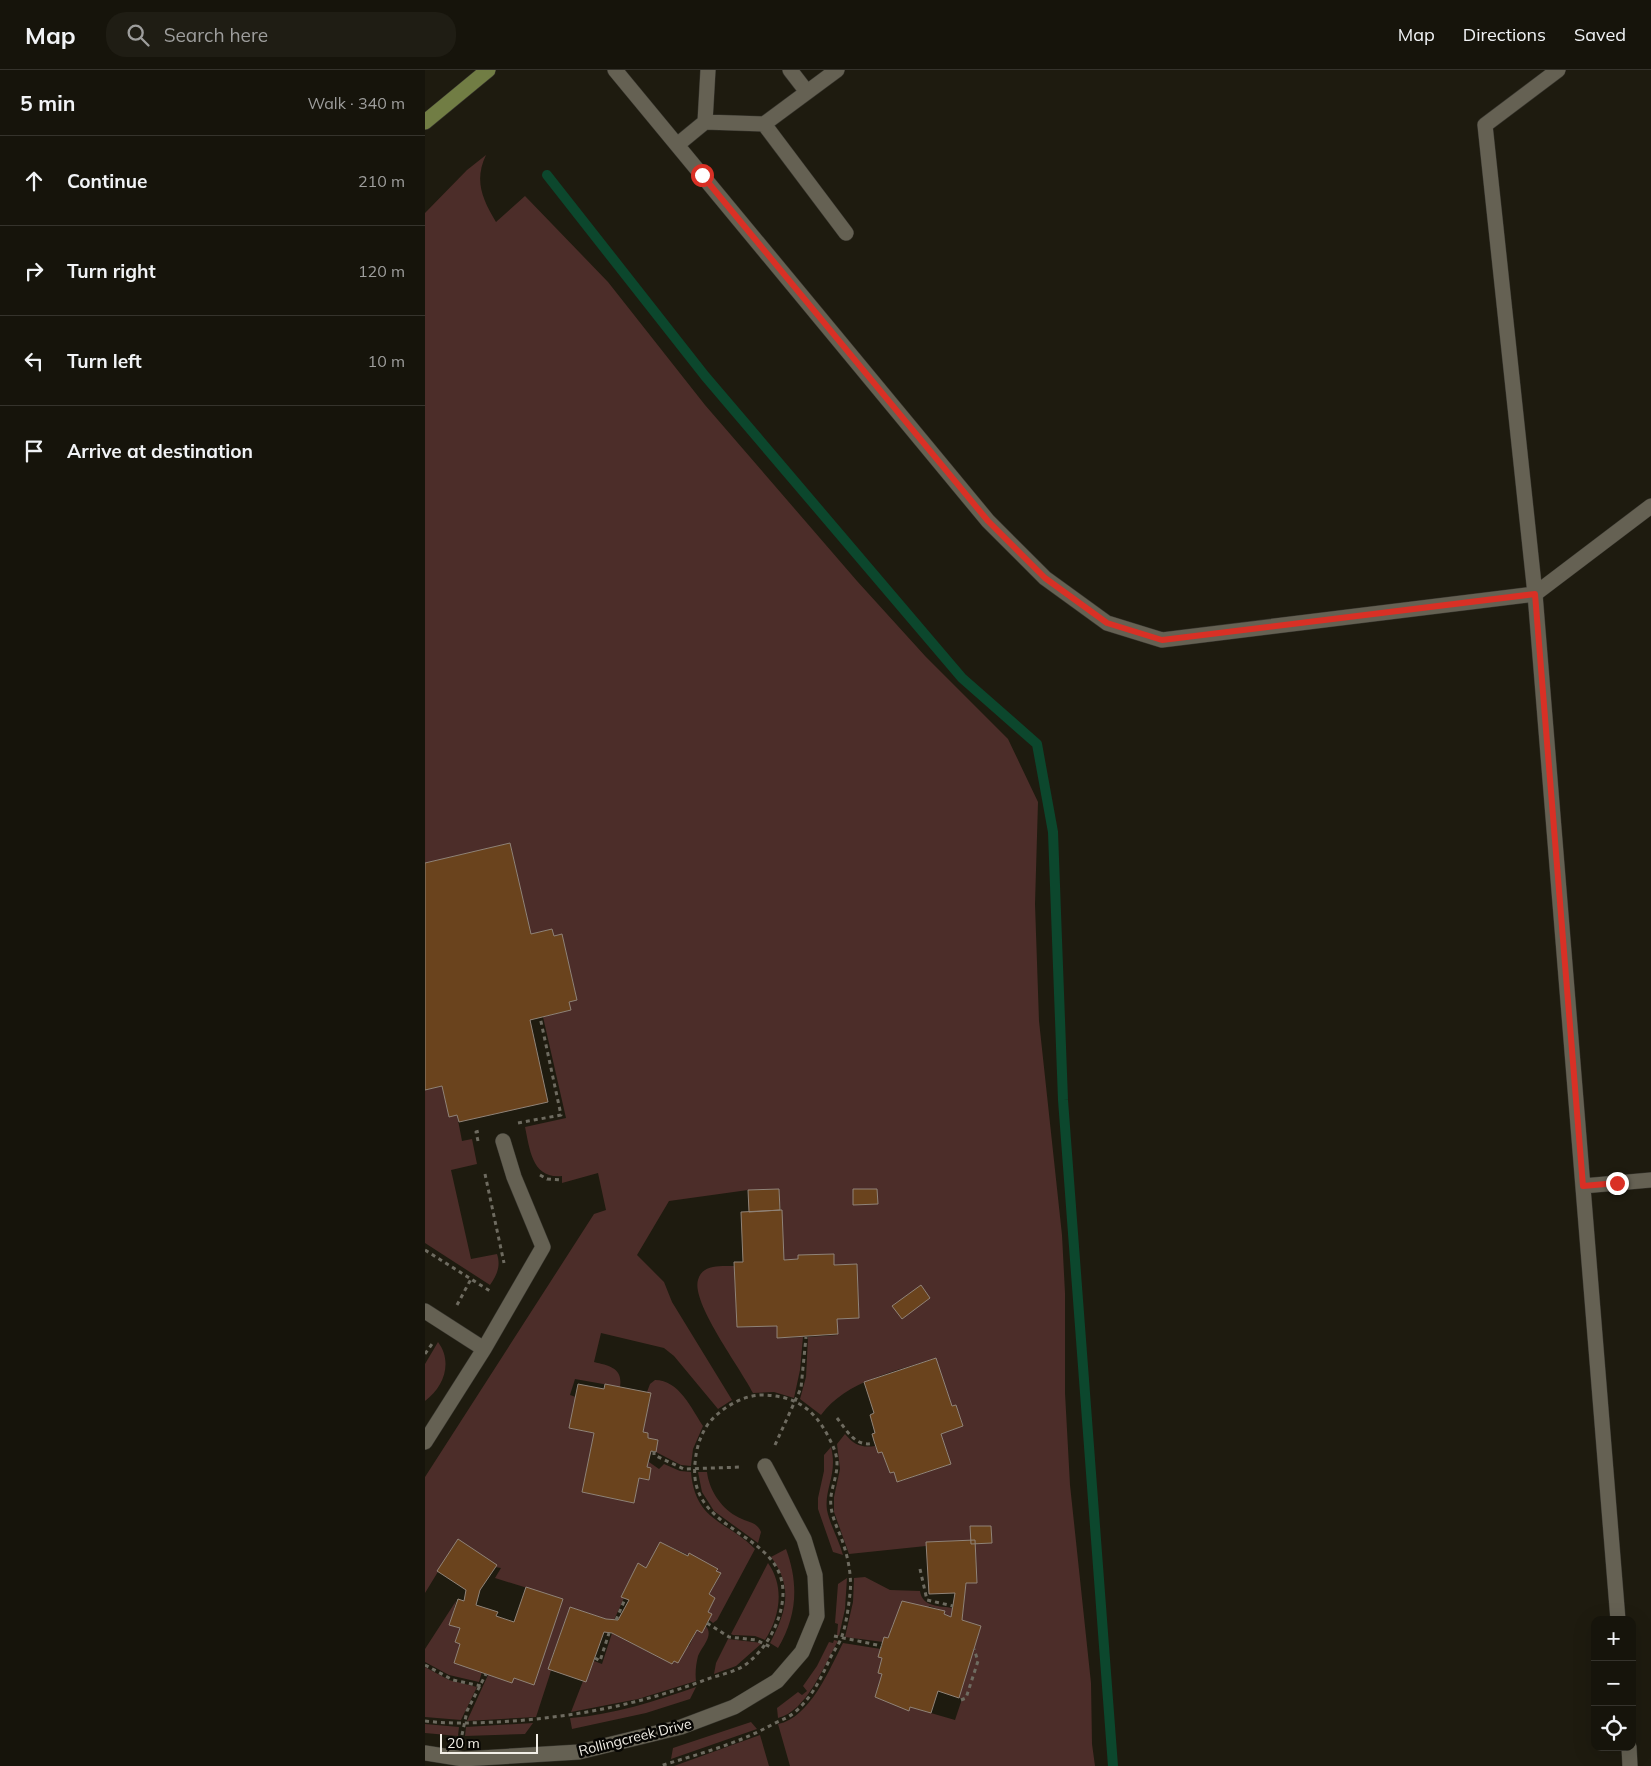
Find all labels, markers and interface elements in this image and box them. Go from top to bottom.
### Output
search box [106,12,456,57]
text: Map [25,20,76,50]
icon: search [124,21,152,49]
text: Search here [164,23,268,47]
text: Map [1398,23,1435,46]
text: Directions [1463,23,1546,46]
text: Saved [1574,23,1626,46]
text: 5 min [20,90,75,116]
text: Walk · 340 m [307,93,405,113]
route start [691,164,714,187]
icon: ahead [20,167,48,195]
text: Continue [67,169,147,193]
text: 210 m [358,171,405,191]
icon: right [20,257,48,285]
text: Turn right [67,259,156,283]
text: 120 m [358,261,405,281]
icon: left [20,347,48,375]
text: Turn left [67,349,142,373]
text: 10 m [368,351,405,371]
icon: arrive [20,437,48,465]
text: Arrive at destination [67,439,253,463]
route end [1606,1172,1629,1195]
map controls [1591,1616,1636,1751]
button: + [1591,1616,1636,1661]
button: − [1591,1661,1636,1706]
button: locate [1591,1706,1636,1751]
street label: Rollingcreek Drive [577,1714,693,1760]
scale bar [440,1731,537,1754]
text: 20 m [447,1734,480,1752]

